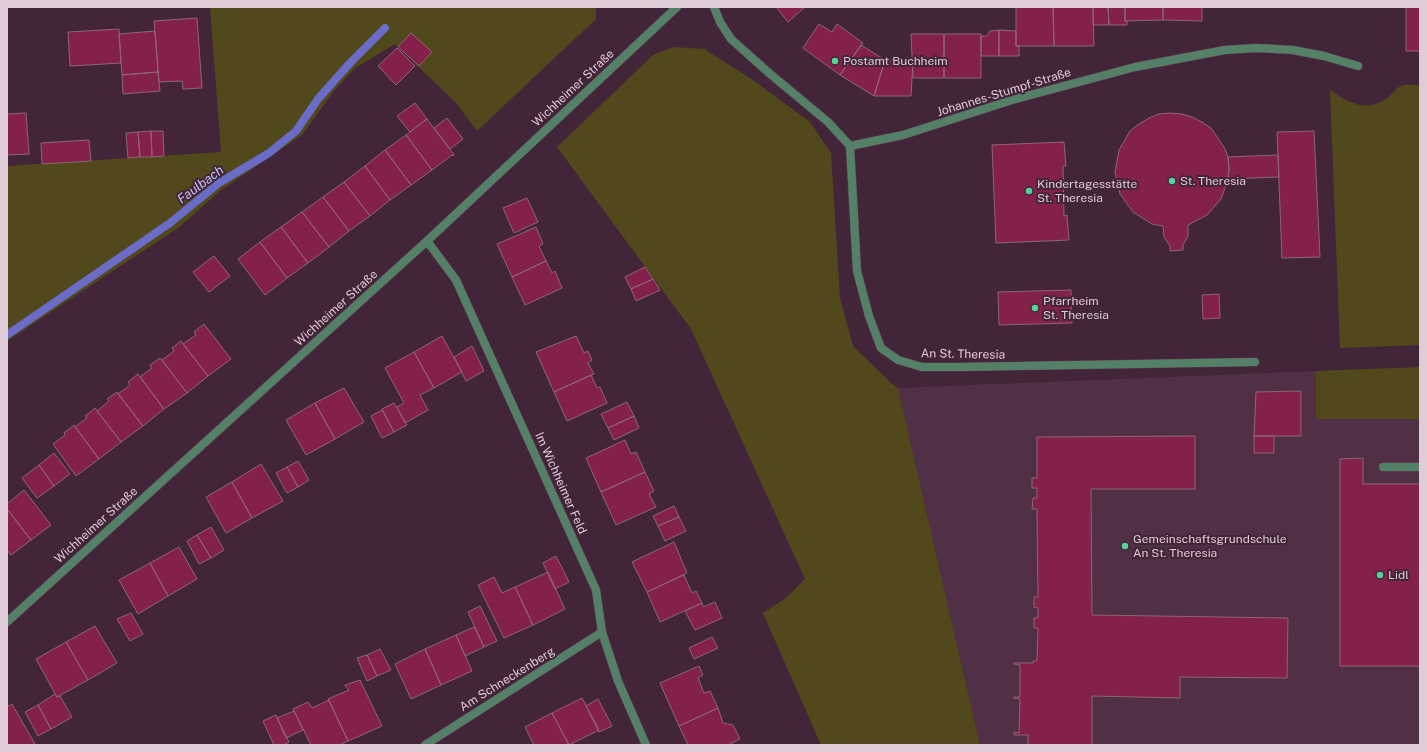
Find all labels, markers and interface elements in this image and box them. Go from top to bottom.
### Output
street label: Wichheimer Straße [529,46,617,130]
place label: Postamt Buchheim [843,54,948,68]
marker: Postamt Buchheim [830,56,840,66]
street label: Johannes-Stumpf-Straße [935,65,1073,119]
water label: Faulbach [174,162,226,207]
place label: St. Theresia [1180,174,1246,188]
marker: St. Theresia [1167,176,1177,186]
place label: Kindertagesstätte St. Theresia [1037,177,1137,205]
marker: Kindertagesstätte St. Theresia [1024,186,1034,196]
street label: Wichheimer Straße [292,267,381,349]
place label: Pfarrheim St. Theresia [1043,294,1109,322]
marker: Pfarrheim St. Theresia [1030,303,1040,313]
street label: An St. Theresia [921,346,1005,362]
street label: Im Wichheimer Feld [532,430,590,536]
street label: Wichheimer Straße [52,484,141,566]
place label: Gemeinschaftsgrundschule An St. Theresia [1133,532,1287,560]
marker: Gemeinschaftsgrundschule An St. Theresia [1120,541,1130,551]
place label: Lidl [1388,568,1409,582]
marker: Lidl [1375,570,1385,580]
street label: Am Schneckenberg [457,644,557,714]

